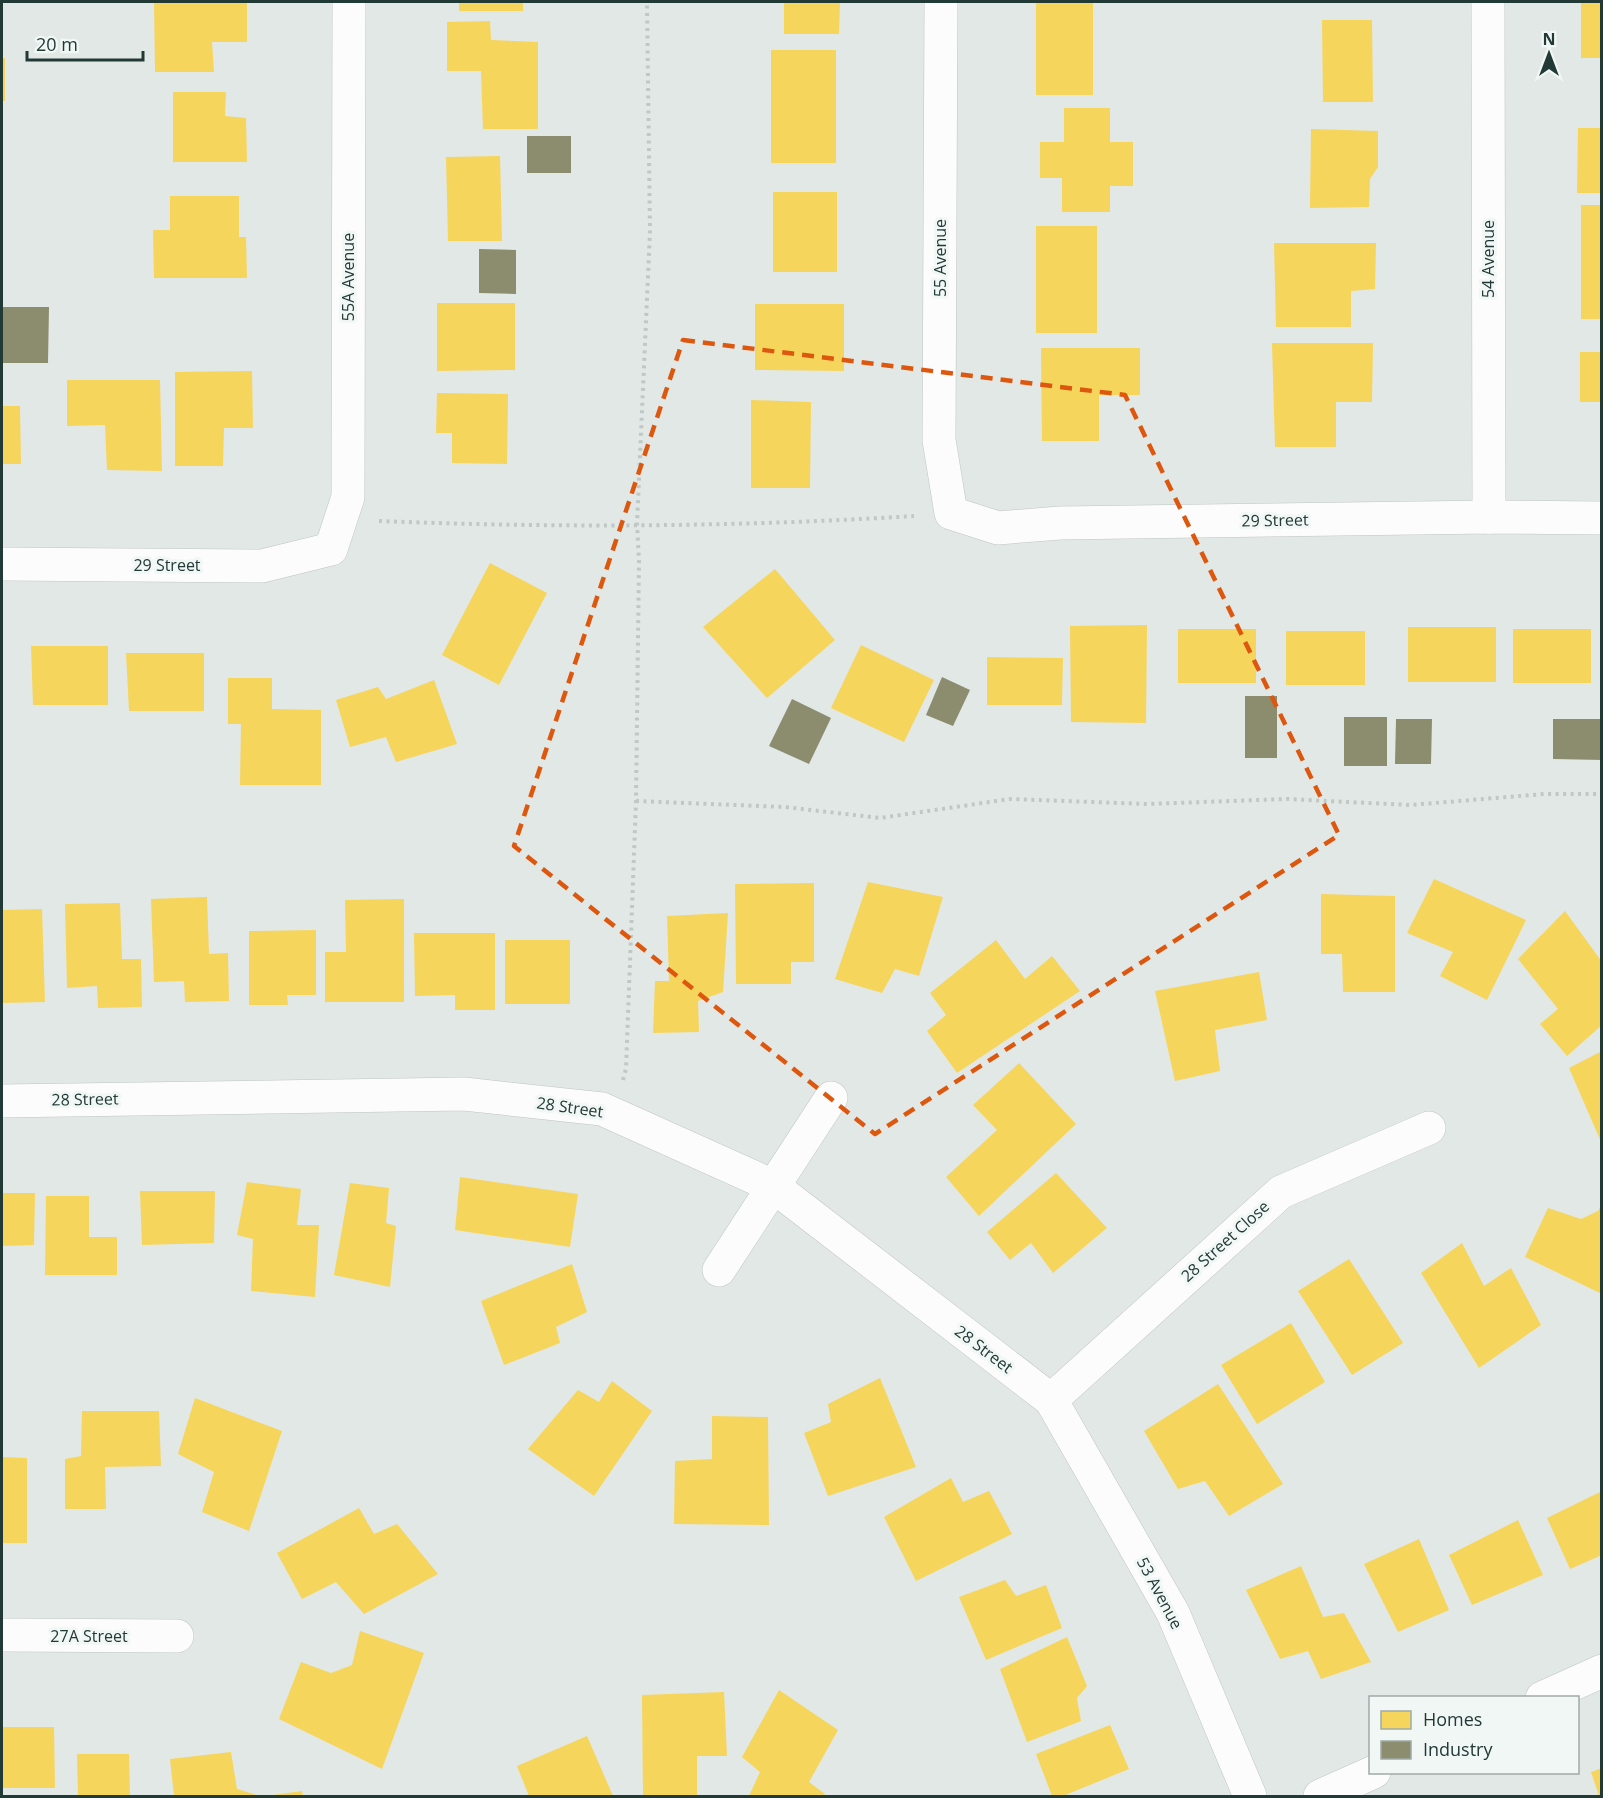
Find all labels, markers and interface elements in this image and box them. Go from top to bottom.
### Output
scale bar [27,24,142,62]
north arrow [1519,24,1579,84]
text: N [1542,28,1556,50]
text: 20 m [36,32,78,56]
street label: 55 Avenue [929,219,951,297]
street label: 54 Avenue [1477,220,1499,298]
street label: 55A Avenue [337,233,359,321]
street label: 29 Street [1241,508,1309,532]
street label: 29 Street [133,554,201,576]
street label: 28 Street [51,1087,119,1111]
street label: 28 Street [535,1091,605,1123]
street label: 28 Street Close [1176,1195,1274,1287]
street label: 28 Street [951,1320,1018,1378]
street label: 53 Avenue [1132,1553,1188,1633]
street label: 27A Street [50,1625,128,1647]
legend [1369,1696,1579,1774]
text: Homes [1423,1707,1482,1731]
text: Industry [1423,1737,1493,1761]

